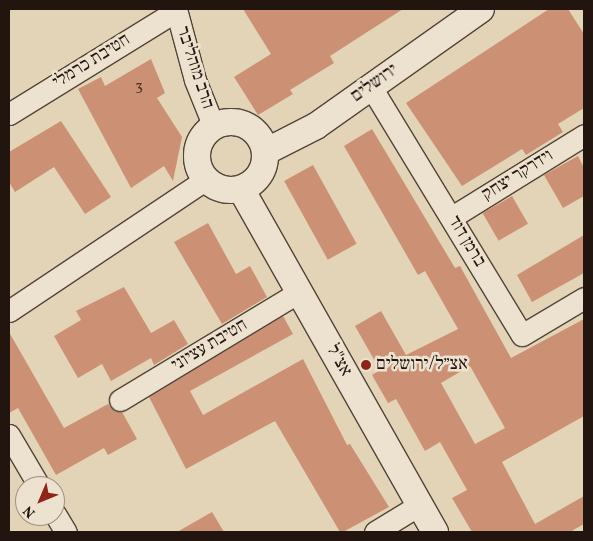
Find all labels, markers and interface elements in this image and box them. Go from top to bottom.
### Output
street label: הרב מוהליבר [171,24,217,112]
street label: חטיבת כרמלי [49,30,135,94]
street label: ירושלים [347,60,403,108]
house number: 3 [135,78,143,96]
street label: וידרקר יצחק [478,146,558,206]
street label: ברמן דוד [442,213,490,271]
street label: חטיבת עציוני [168,315,252,377]
street label: אצ"ל [321,341,355,381]
place label: אצ״ל/ירושלים [376,354,468,376]
marker: אצ״ל/ירושלים [360,359,372,371]
north arrow [15,476,65,526]
text: N [19,501,40,522]

